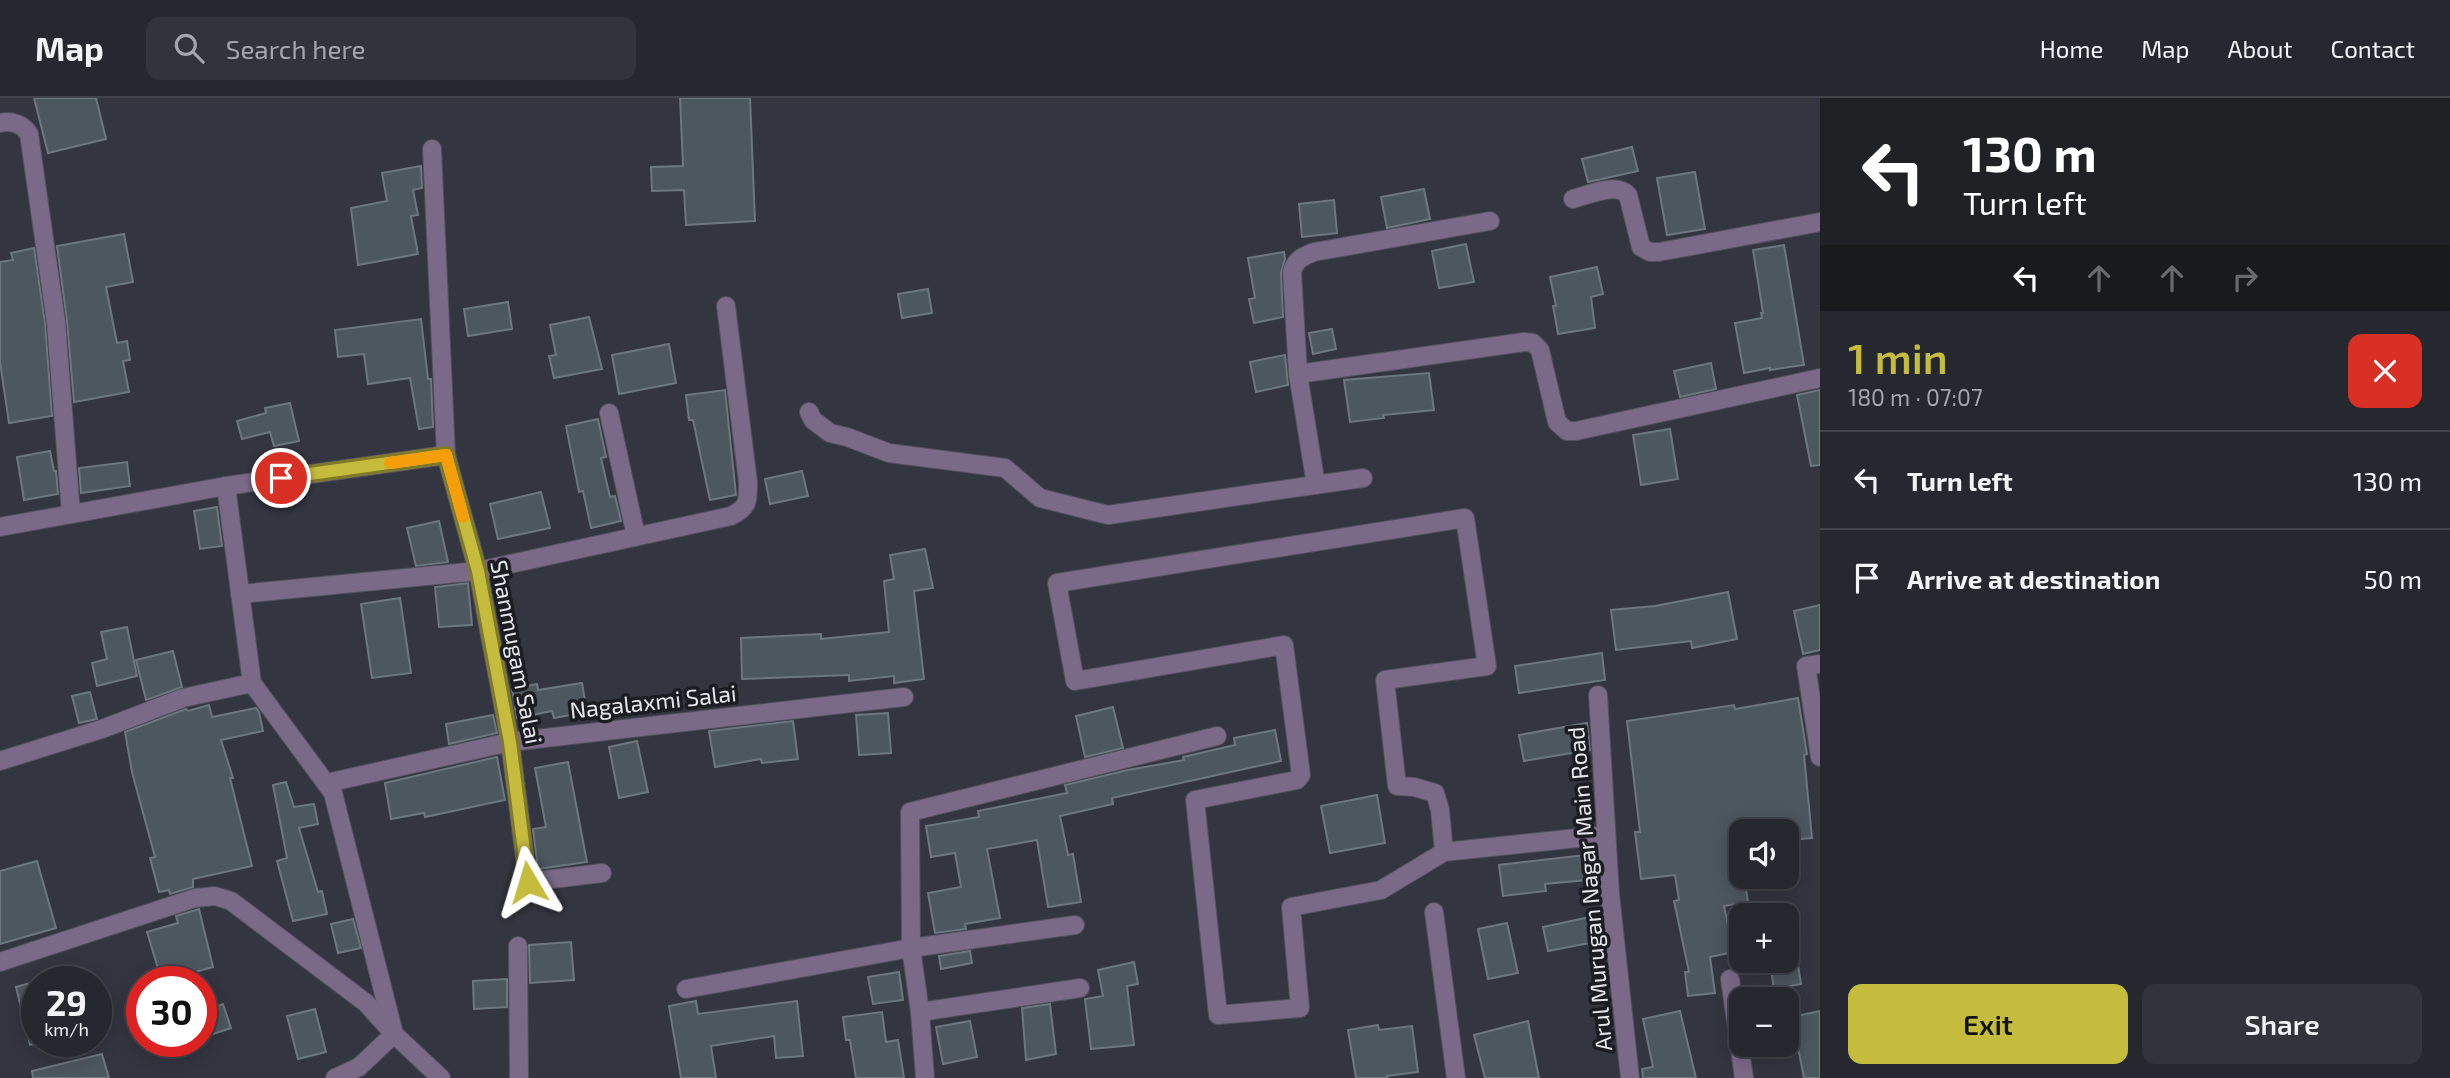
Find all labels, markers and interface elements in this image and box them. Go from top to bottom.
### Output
search box [146,17,636,80]
text: Map [35,28,104,68]
icon: search [170,29,208,67]
text: Search here [226,33,365,64]
text: Home [2040,34,2103,63]
text: Map [2141,34,2189,63]
text: About [2227,34,2293,63]
text: Contact [2331,34,2415,63]
text: 130 m [1963,123,2097,182]
icon: left [1848,126,1939,217]
text: Turn left [1963,183,2087,221]
icon: left [2007,259,2045,297]
icon: ahead [2080,259,2118,297]
icon: ahead [2153,259,2191,297]
icon: right [2226,259,2264,297]
text: 1 min [1848,332,1948,382]
button: close [2348,334,2422,408]
text: 180 m · 07:07 [1848,383,1983,411]
pin [251,448,311,508]
icon: arrive [262,459,300,497]
icon: left [1848,461,1886,499]
text: Turn left [1907,465,2013,496]
text: 130 m [2353,465,2422,496]
street label: Shanmugam Salai [485,558,549,746]
icon: arrive [1848,559,1886,597]
text: Arrive at destination [1907,563,2160,594]
text: 50 m [2364,563,2422,594]
street label: Nagalaxmi Salai [568,678,738,724]
street label: Arul Murugan Nagar Main Road [1561,726,1617,1052]
map controls [1729,819,1799,1057]
button: sound [1729,819,1799,889]
position arrow [491,845,565,919]
button: + [1729,903,1799,973]
speed limit sign: 30 [126,966,217,1057]
text: 29 [46,981,87,1023]
button: Exit [1848,984,2128,1064]
button: Share [2142,984,2422,1064]
button: − [1729,987,1799,1057]
text: km/h [44,1018,89,1040]

